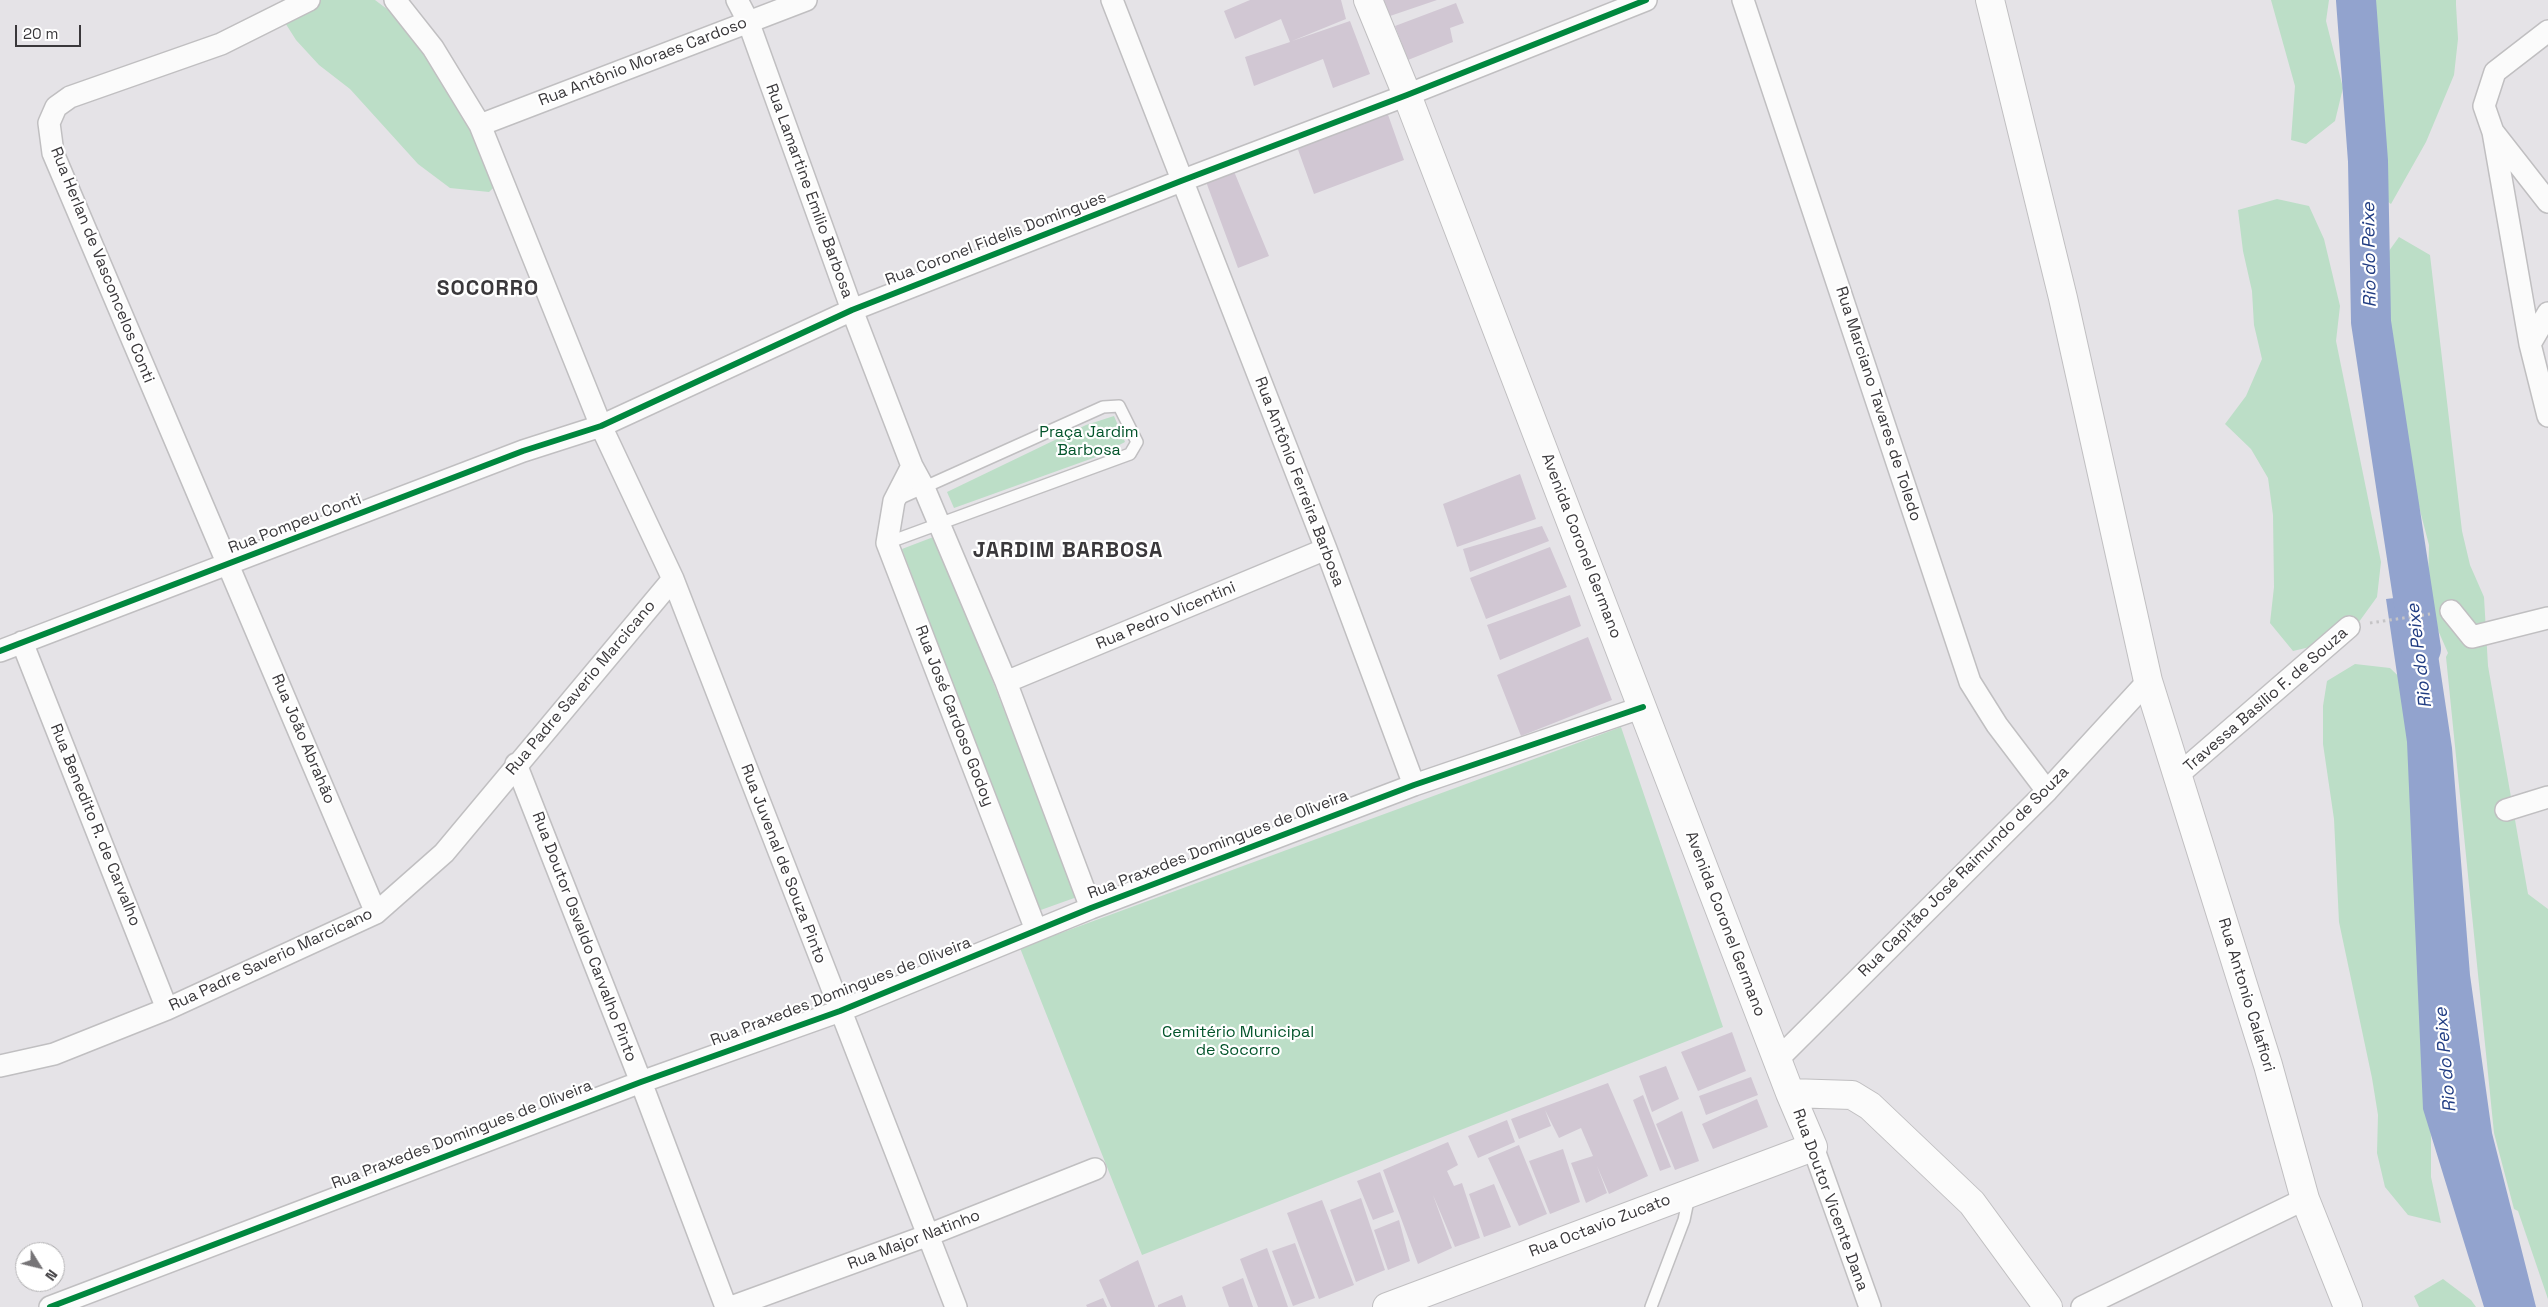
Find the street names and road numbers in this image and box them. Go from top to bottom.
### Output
street label: Rua Antônio Moraes Cardoso [536,13,750,111]
street label: Rua Lamartine Emilio Barbosa [761,81,857,301]
street label: Rua Herlan de Vasconcelos Conti [46,144,158,386]
street label: Rua Coronel Fidelis Domingues [883,188,1109,290]
street label: Rua Marciano Tavares de Toledo [1831,284,1925,524]
street label: Rua Antônio Ferreira Barbosa [1250,374,1348,590]
street label: Avenida Coronel Germano [1537,451,1625,641]
street label: Rua Pompeu Conti [226,490,364,558]
street label: Rua Pedro Vicentini [1093,578,1239,654]
street label: Rua Padre Saverio Marcicano [502,597,660,779]
street label: Rua José Cardoso Godoy [911,623,997,809]
street label: Travessa Basílio F. de Souza [2180,624,2352,776]
street label: Rua João Abrahão [267,671,339,807]
street label: Rua Benedito R. de Carvalho [46,721,144,929]
street label: Rua Juvenal de Souza Pinto [736,762,830,966]
street label: Rua Capitão José Raimundo de Souza [1855,763,2073,981]
street label: Rua Praxedes Domingues de Oliveira [1085,786,1351,904]
street label: Rua Doutor Osvaldo Carvalho Pinto [527,809,641,1065]
street label: Avenida Coronel Germano [1681,829,1769,1019]
street label: Rua Padre Saverio Marcicano [166,904,376,1016]
street label: Rua Antonio Calafiori [2213,916,2279,1074]
street label: Rua Praxedes Domingues de Oliveira [708,933,974,1051]
street label: Rua Praxedes Domingues de Oliveira [329,1076,595,1194]
street label: Rua Doutor Vicente Dana [1788,1106,1872,1294]
street label: Rua Octavio Zucato [1527,1190,1673,1262]
street label: Rua Major Natinho [845,1206,983,1274]

